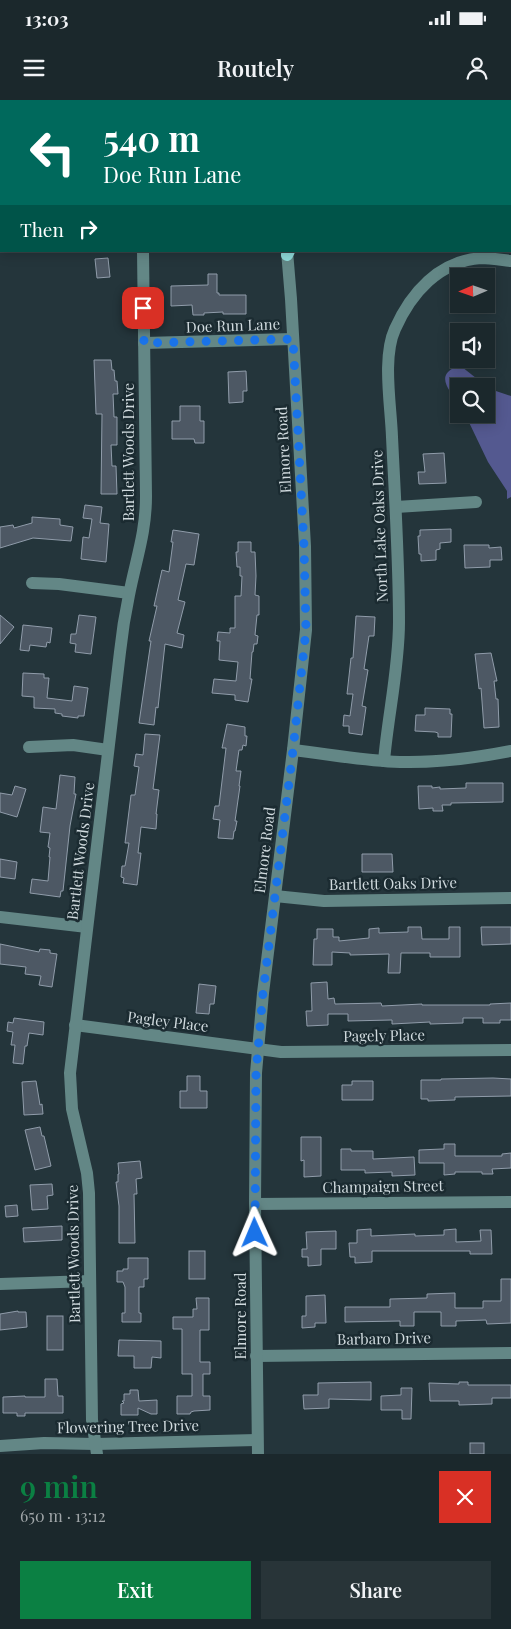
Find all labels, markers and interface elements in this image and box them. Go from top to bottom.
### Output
text: 13:03 [25,5,68,31]
text: Routely [217,53,294,83]
icon: menu [20,54,48,82]
icon: person [463,54,491,82]
text: 540 m [103,114,200,161]
icon: left [20,120,85,185]
text: Doe Run Lane [103,159,241,189]
icon: right [74,215,102,243]
text: Then [20,216,64,242]
north arrow [450,268,495,312]
map controls [450,268,495,423]
pin [122,287,164,329]
icon: arrive [129,294,157,322]
street label: Doe Run Lane [186,313,280,337]
button: sound [450,323,495,368]
button: search [450,378,495,423]
street label: Bartlett Woods Drive [118,383,138,521]
street label: Elmore Road [271,406,295,494]
street label: North Lake Oaks Drive [366,449,392,603]
street label: Bartlett Woods Drive [62,781,98,921]
street label: Elmore Road [249,805,279,894]
street label: Bartlett Oaks Drive [329,872,457,894]
street label: Pagley Place [126,1006,210,1036]
street label: Pagely Place [343,1024,425,1046]
street label: Champaign Street [322,1175,445,1197]
street label: Bartlett Woods Drive [62,1185,84,1323]
position arrow [228,1206,280,1258]
street label: Elmore Road [230,1272,250,1359]
street label: Barbaro Drive [337,1327,431,1349]
street label: Flowering Tree Drive [57,1415,199,1437]
text: 9 min [20,1466,98,1506]
button: close [439,1471,491,1523]
text: 650 m · 13:12 [20,1505,106,1526]
button: Exit [20,1561,251,1619]
button: Share [261,1561,491,1619]

